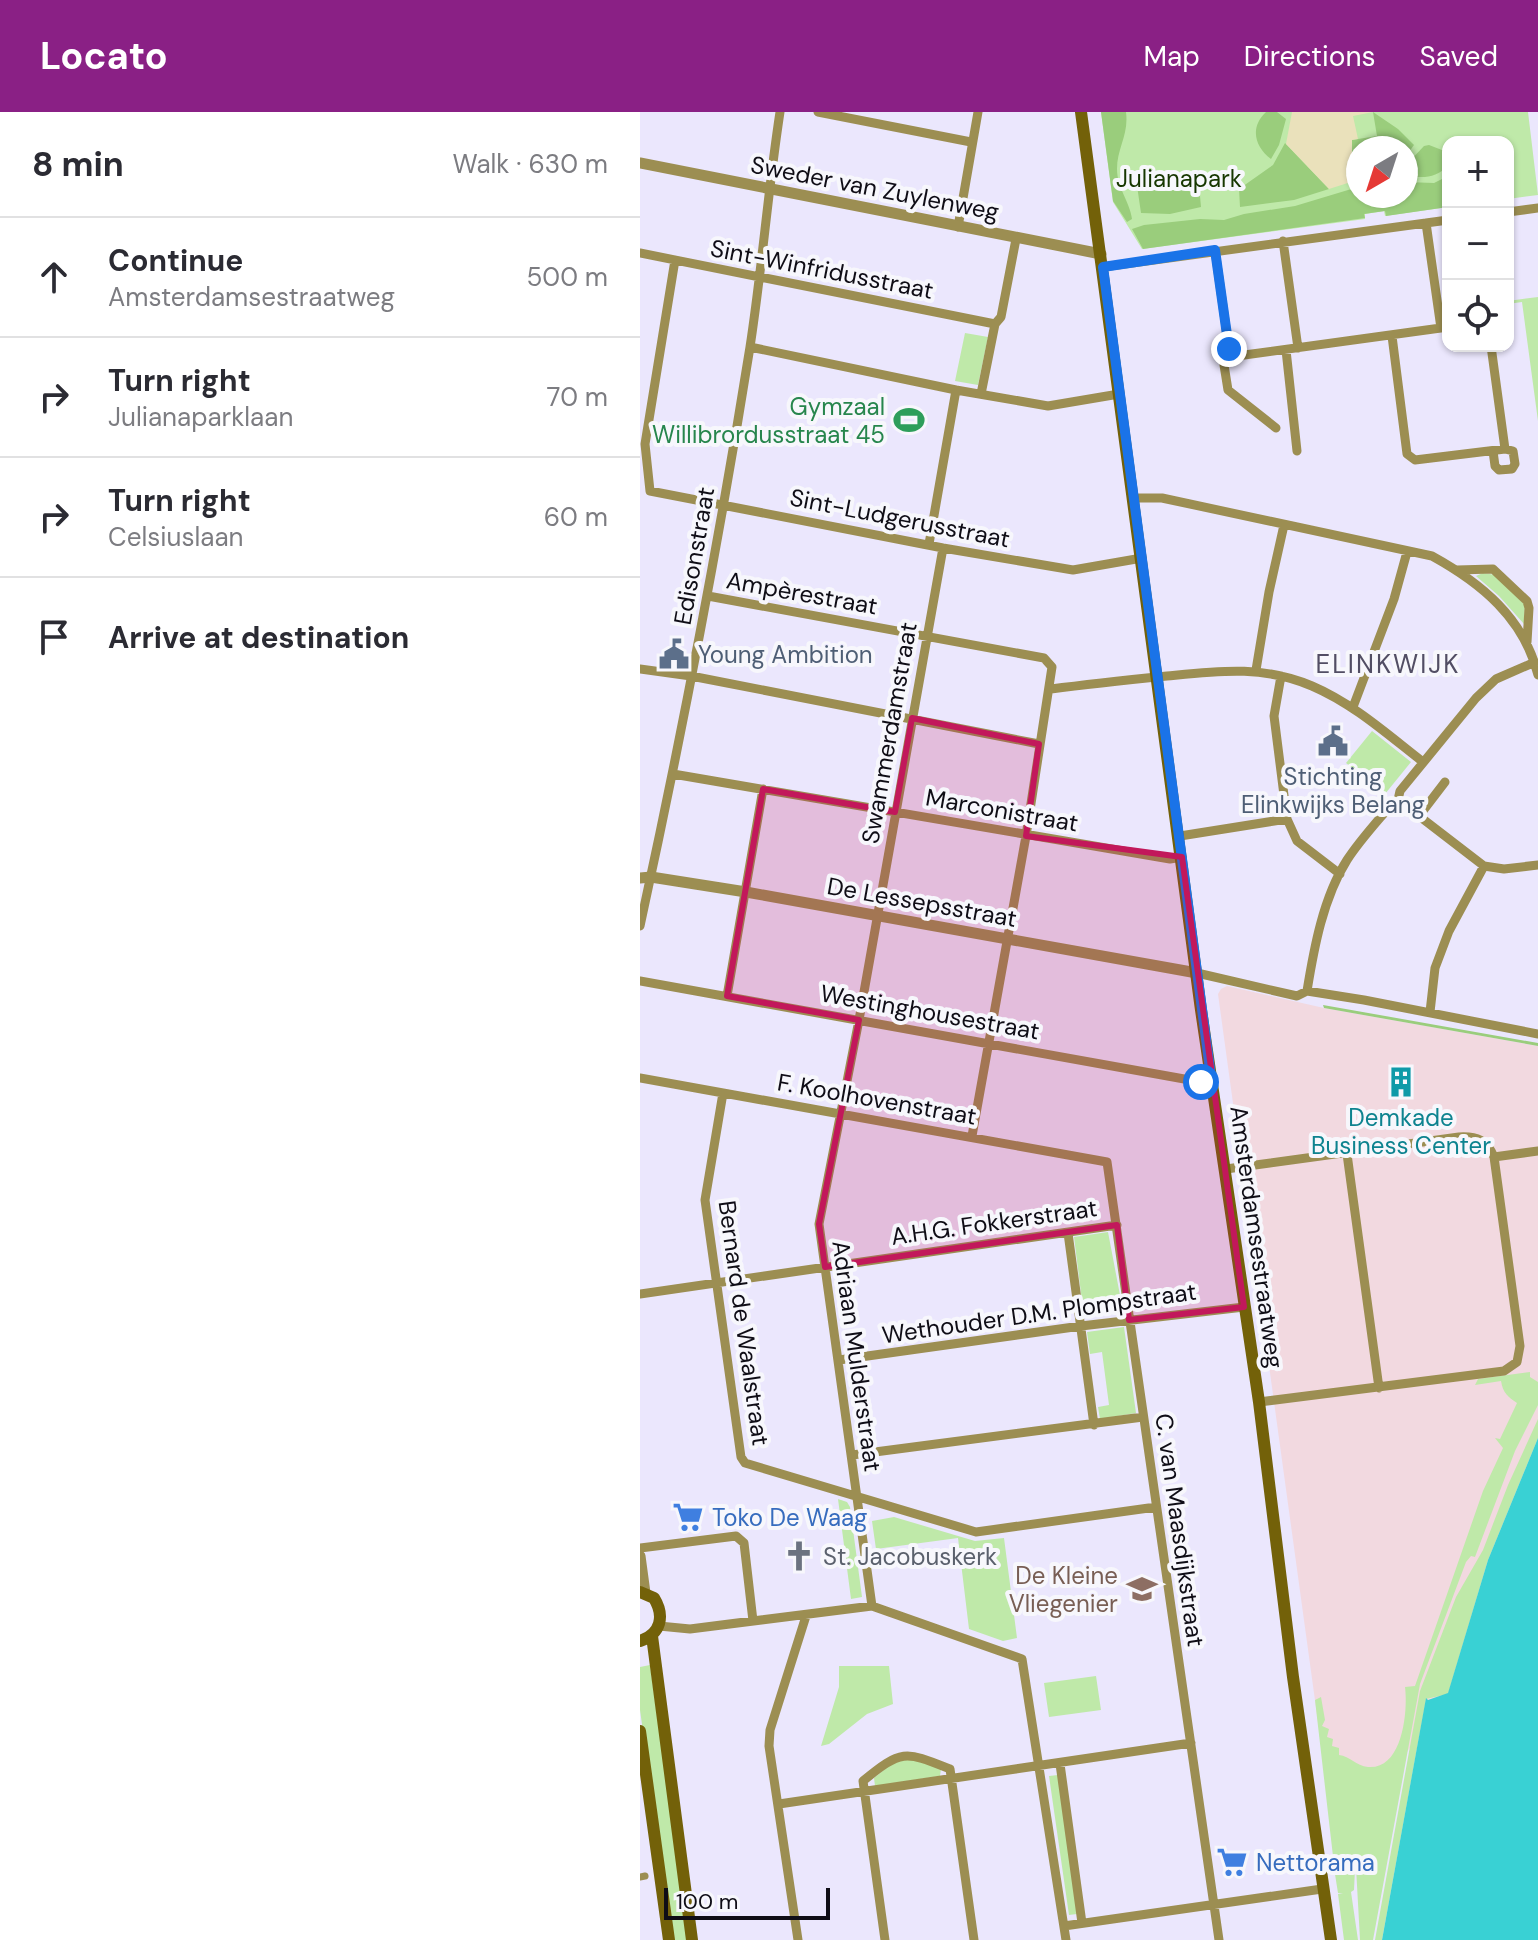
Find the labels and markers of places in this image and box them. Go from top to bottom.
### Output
place label: Gymzaal Willibrordusstraat 45 [652,391,885,450]
sports icon: Gymzaal Willibrordusstraat 45 [892,403,926,437]
public building icon: Young Ambition [657,637,691,671]
place label: Young Ambition [698,639,873,670]
public building icon: Stichting Elinkwijks Belang [1316,724,1350,758]
place label: Stichting Elinkwijks Belang [1241,761,1425,820]
building icon: Demkade Business Center [1384,1065,1418,1099]
place label: Demkade Business Center [1311,1102,1491,1161]
supermarket icon: Toko De Waag [671,1500,705,1534]
place label: Toko De Waag [712,1502,867,1533]
church icon: St. Jacobuskerk [782,1539,816,1573]
place label: St. Jacobuskerk [823,1541,997,1572]
place label: De Kleine Vliegenier [1009,1560,1118,1619]
school or university icon: De Kleine Vliegenier [1125,1572,1159,1606]
supermarket icon: Nettorama [1215,1845,1249,1879]
place label: Nettorama [1256,1847,1375,1878]

